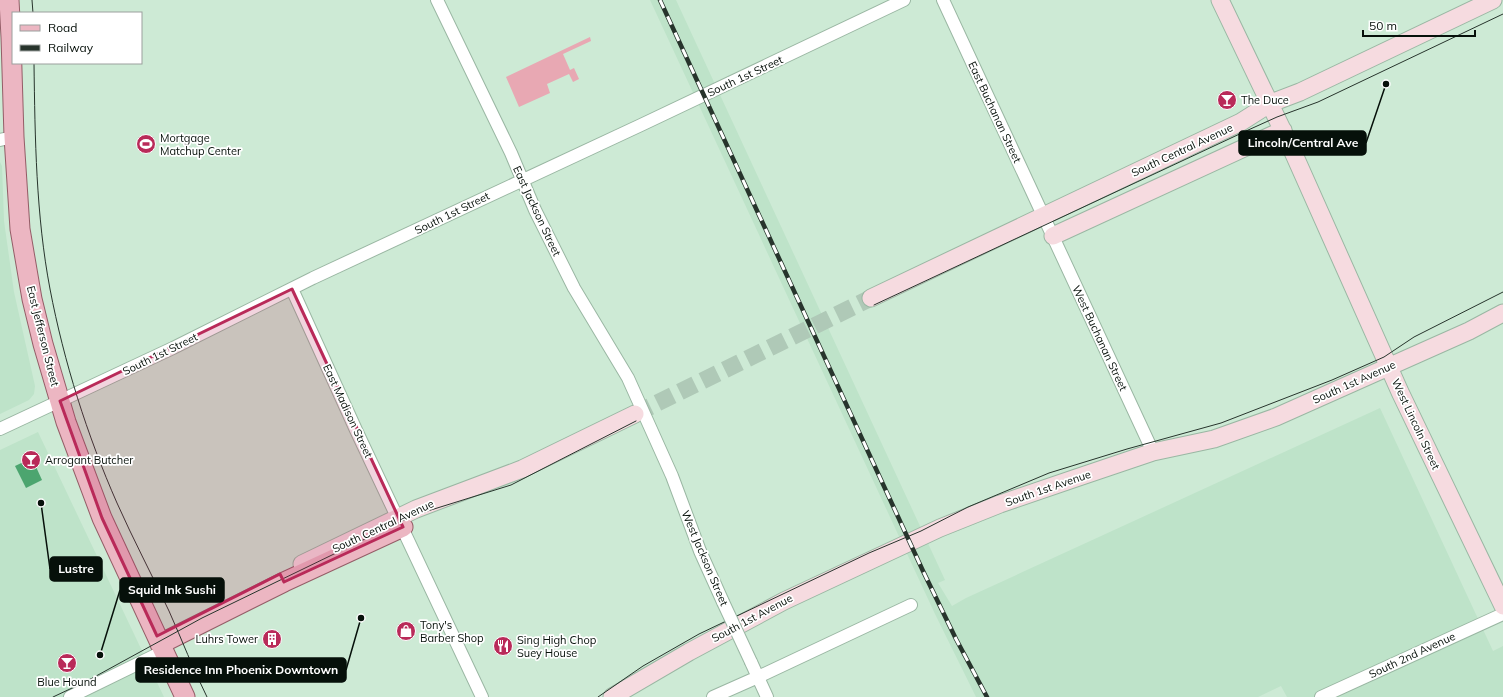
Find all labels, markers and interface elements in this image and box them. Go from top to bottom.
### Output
legend [12,12,142,64]
scale bar [1363,12,1475,38]
text: 50 m [1369,18,1397,33]
text: Road [48,20,77,35]
text: Railway [48,40,94,55]
street label: South 1st Street [705,52,785,100]
street label: East Buchanan Street [965,59,1025,165]
bar icon: The Duce [1216,89,1238,111]
place label: The Duce [1241,93,1289,107]
street label: South Central Avenue [1129,120,1235,180]
place label: Mortgage Matchup Center [160,131,241,158]
callout: Lincoln/Central Ave [1239,131,1366,155]
sports icon: Mortgage Matchup Center [135,133,157,155]
text: Lincoln/Central Ave [1248,135,1359,150]
street label: East Jackson Street [510,164,564,258]
street label: South 1st Street [412,189,492,237]
street label: West Buchanan Street [1069,283,1131,393]
street label: East Jefferson Street [24,284,62,388]
street label: South 1st Street [120,330,200,378]
street label: South 1st Avenue [1310,357,1398,407]
street label: East Madison Street [320,362,376,460]
street label: West Lincoln Street [1389,376,1443,472]
bar icon: Arrogant Butcher [20,449,42,471]
place label: Arrogant Butcher [45,453,133,467]
street label: South 1st Avenue [1003,467,1093,509]
street label: South Central Avenue [330,496,436,556]
street label: West Jackson Street [679,508,732,608]
callout: Lustre [50,557,102,581]
text: Lustre [58,561,94,576]
callout: Squid Ink Sushi [120,578,224,602]
text: Squid Ink Sushi [128,582,216,597]
street label: South 1st Avenue [709,591,795,645]
place label: Tony's Barber Shop [420,618,484,645]
shop icon: Tony's Barber Shop [395,620,417,642]
building icon: Luhrs Tower [261,628,283,650]
street label: South 2nd Avenue [1367,629,1457,681]
place label: Luhrs Tower [196,632,258,646]
place label: Sing High Chop Suey House [517,633,597,660]
restaurant icon: Sing High Chop Suey House [492,635,514,657]
bar icon: Blue Hound [56,652,78,674]
callout: Residence Inn Phoenix Downtown [136,658,346,682]
text: Residence Inn Phoenix Downtown [144,662,338,677]
place label: Blue Hound [37,675,97,689]

